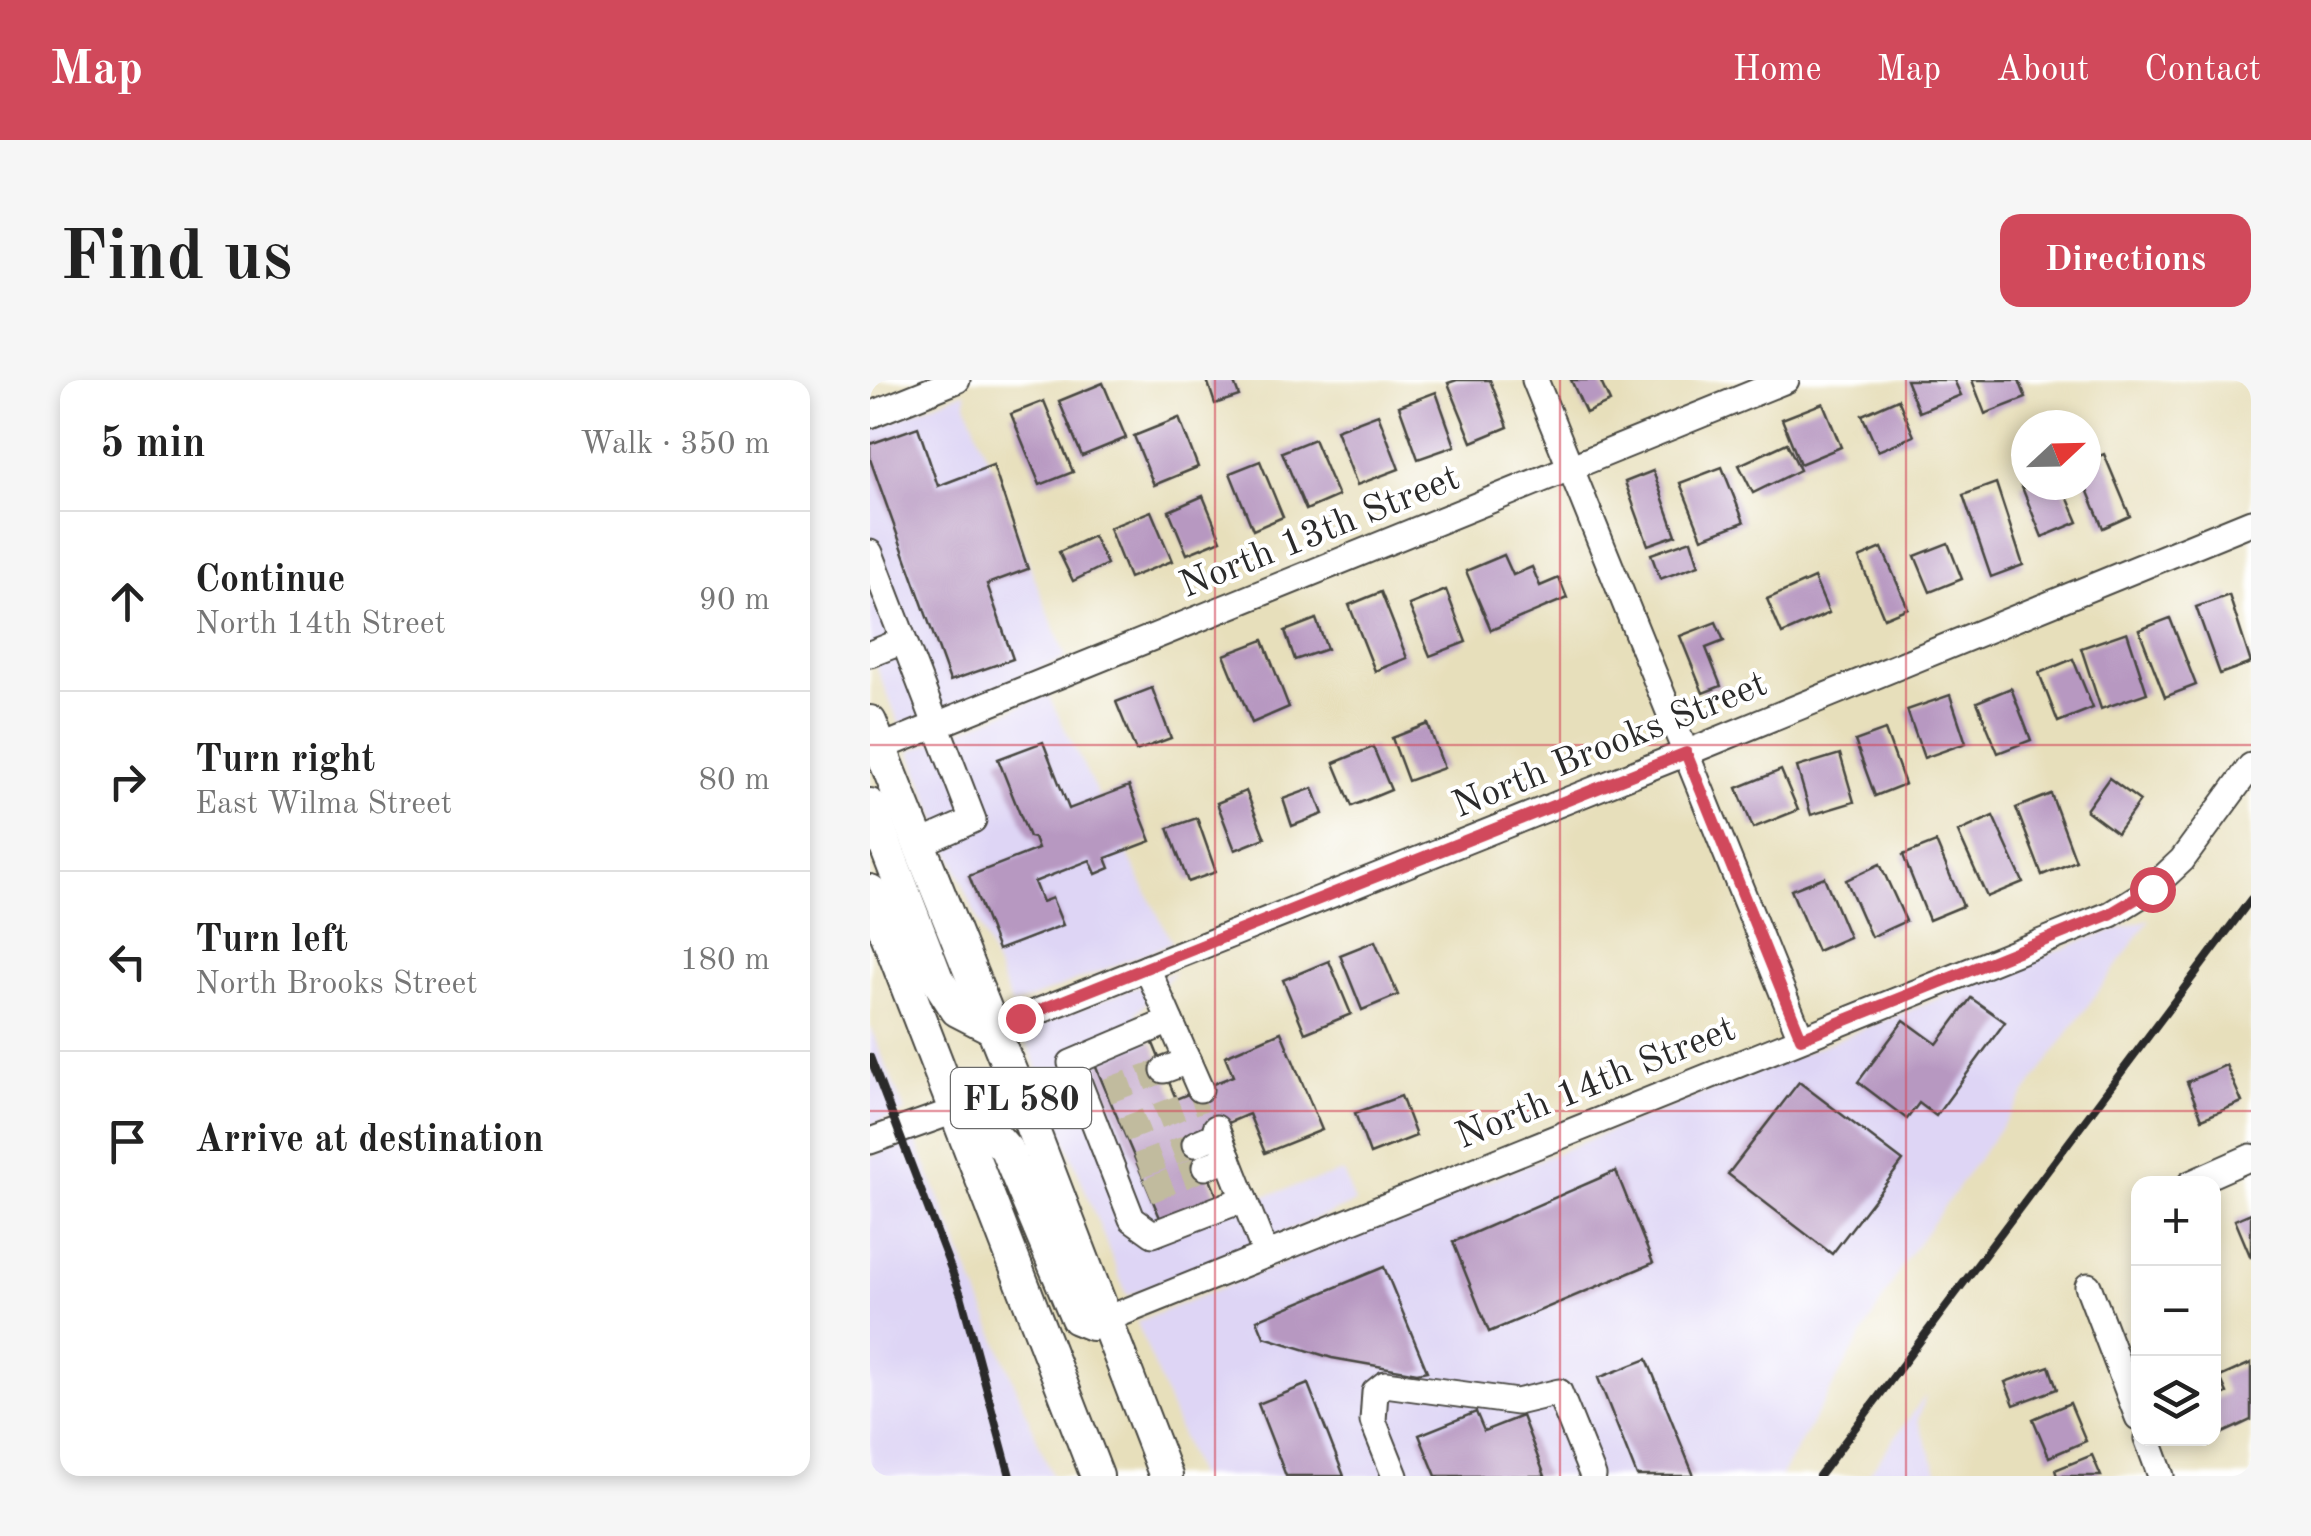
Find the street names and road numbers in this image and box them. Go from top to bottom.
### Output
street label: North 13th Street [1175,459,1465,606]
street label: North Brooks Street [1448,665,1773,826]
street label: North 14th Street [1451,1010,1741,1157]
road number: FL 580 [951,1068,1091,1128]

